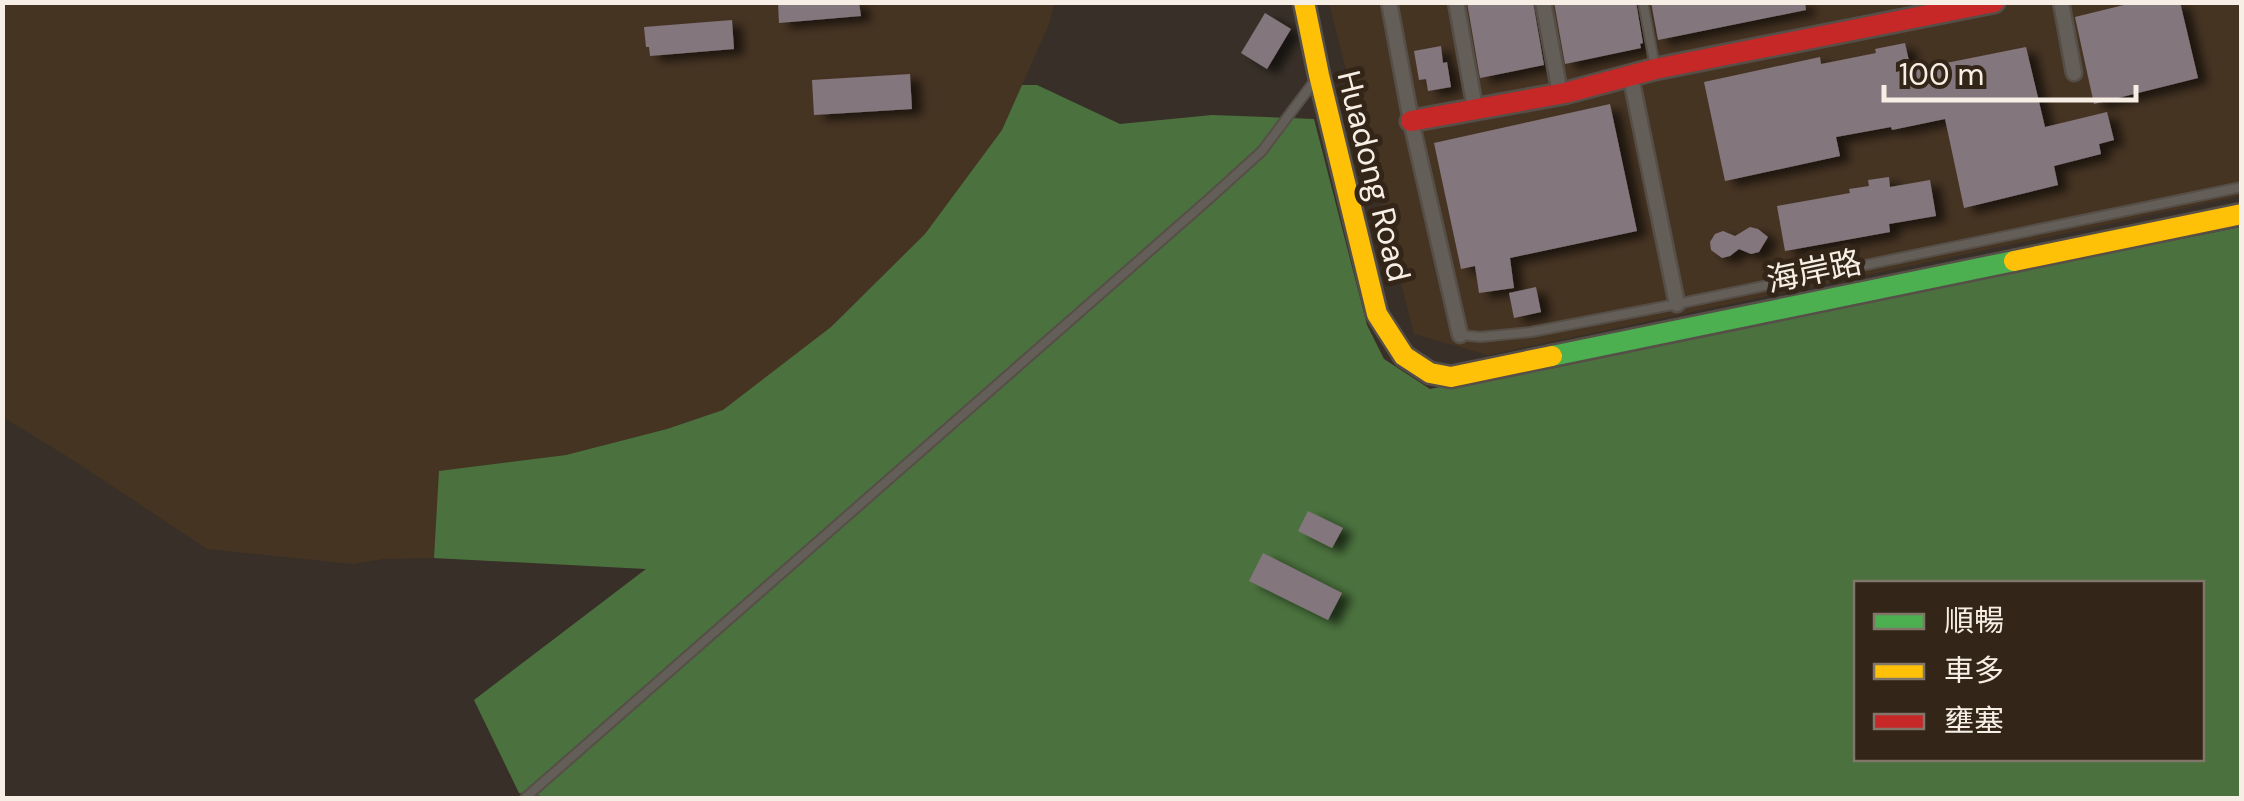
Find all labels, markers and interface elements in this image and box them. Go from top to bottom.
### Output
scale bar [1884,40,2136,102]
text: 100 m [1899,55,1984,94]
street label: Huadong Road [1328,66,1420,286]
street label: 海岸路 [1763,240,1865,302]
legend [1854,581,2204,761]
text: 順暢 [1944,601,2004,640]
text: 車多 [1944,651,2004,690]
text: 壅塞 [1944,701,2004,740]

